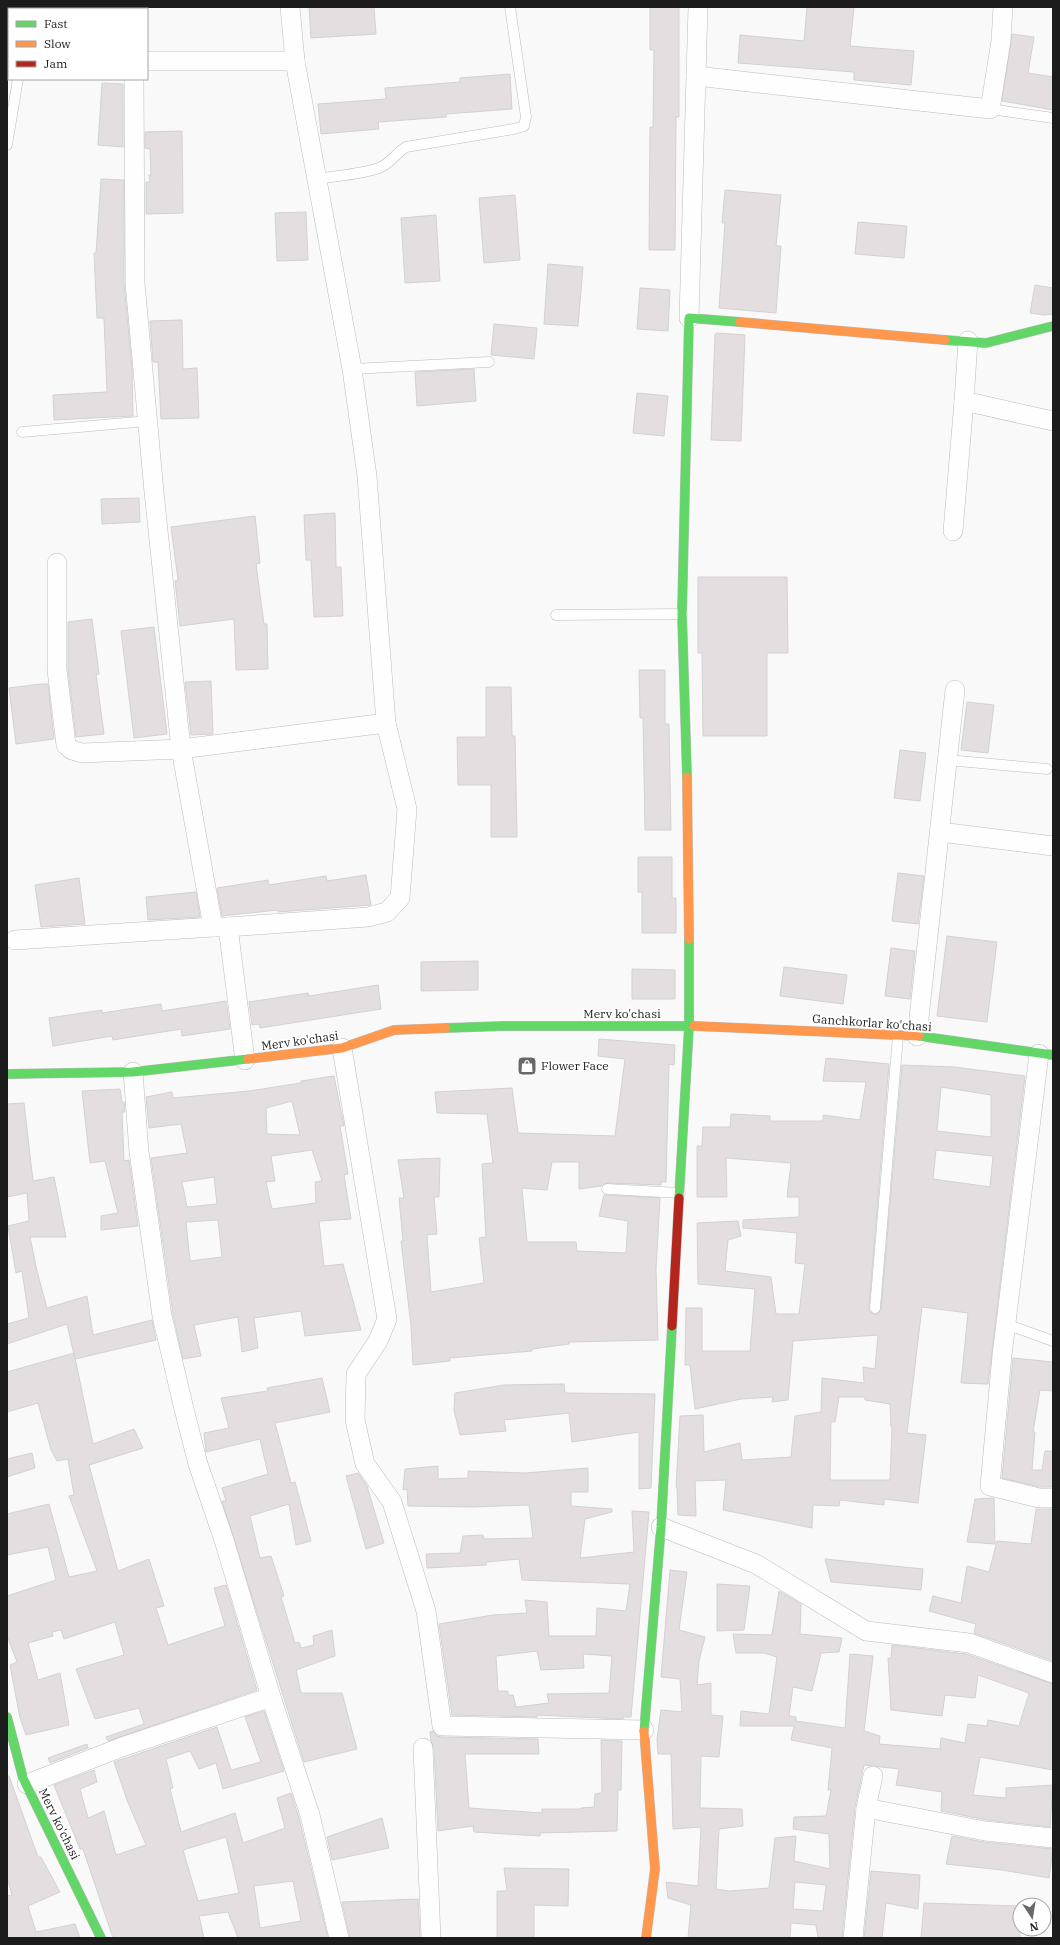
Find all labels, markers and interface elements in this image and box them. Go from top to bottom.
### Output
legend [8,8,148,80]
text: Fast [44,16,68,31]
text: Slow [44,36,71,51]
text: Jam [44,56,68,71]
street label: Merv ko'chasi [583,1006,661,1021]
street label: Ganchkorlar ko'chasi [812,1011,932,1034]
street label: Merv ko'chasi [260,1028,340,1053]
shop icon: Flower Face [516,1055,538,1077]
place label: Flower Face [541,1058,609,1073]
street label: Merv ko'chasi [36,1786,83,1862]
north arrow [1012,1897,1052,1937]
text: N [1028,1919,1040,1935]

